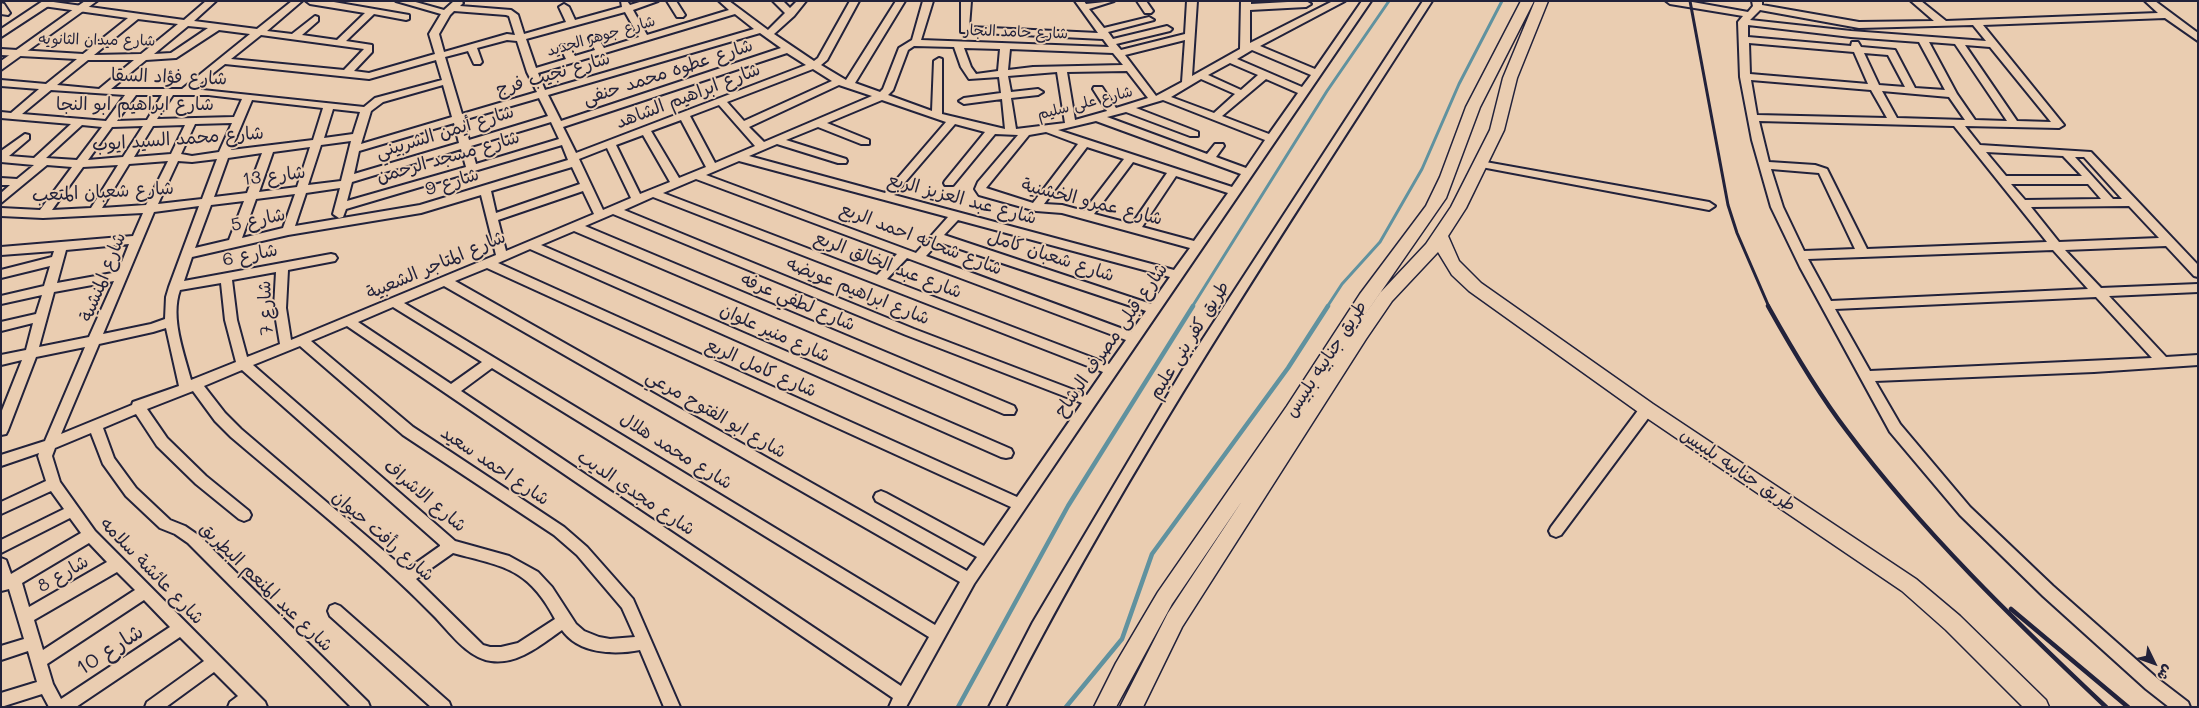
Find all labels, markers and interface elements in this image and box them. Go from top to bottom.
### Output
street label: شارع جوهر الجديد [545,12,657,60]
street label: شارع حامد النجار [964,21,1068,43]
street label: شارع ميدان الثانويه [38,30,156,50]
street label: شارع عطوه محمد حنفى [580,34,756,110]
street label: شارع نجيب فرج [493,47,613,101]
street label: شارع ابراهيم الشاهد [613,58,763,134]
street label: شارع فؤاد السقا [111,64,227,90]
street label: شارع على سليم [1035,82,1135,124]
street label: شارع ابراهيم ابو النجا [56,93,214,115]
street label: شارع أيمن الشربيني [373,101,517,163]
street label: شارع محمد السيد ايوب [91,122,265,156]
street label: شارع مسجد الرحمن [374,126,522,188]
street label: شارع 13 [241,161,307,191]
street label: شارع 9 [422,164,482,200]
street label: شارع عبد العزيز الربع [885,169,1039,229]
street label: شارع عمرو الخشنية [1019,174,1165,230]
street label: شارع شعبان المتعب [32,177,174,207]
street label: شارع شحاته احمد الربع [837,198,1005,280]
street label: شارع 5 [229,204,287,236]
street label: شارع شعبان كامل [985,225,1117,287]
street label: شارع المتاجر الشعبية [363,226,509,304]
street label: شارع عبد الخالق الربع [811,227,965,303]
street label: شارع المنشية [75,229,131,325]
street label: شارع 6 [221,239,279,271]
street label: شارع ابراهيم عويضه [783,252,933,330]
street label: شارع قبلى مصرف الرشاح [1050,259,1172,421]
street label: شارع لطفي عرفه [737,268,859,336]
street label: طريق كفر بنى عليم [1144,277,1234,403]
street label: شارع 7 [254,280,278,336]
street label: طريق جنابيه بلبيس [1280,297,1372,421]
street label: شارع منير علوان [717,299,833,367]
street label: شارع كامل الربع [702,334,820,402]
street label: شارع ابو الفتوح مرعي [642,365,790,463]
street label: شارع محمد هلال [616,408,736,494]
street label: شارع احمد سعيد [437,422,553,510]
street label: طريق جنابيه بلبيس [1676,423,1800,517]
street label: شارع مجدي الديب [573,446,699,540]
street label: شارع الاشراف [379,455,471,537]
street label: شارع رأفت حيوان [328,486,438,586]
street label: شارع عائشة سلامه [96,513,208,629]
street label: شارع عبد المنعم البطريق [195,518,337,656]
street label: شارع 8 [34,551,92,597]
street label: شارع 10 [72,619,148,681]
north arrow [2129,638,2179,688]
text: ش [2153,661,2178,685]

